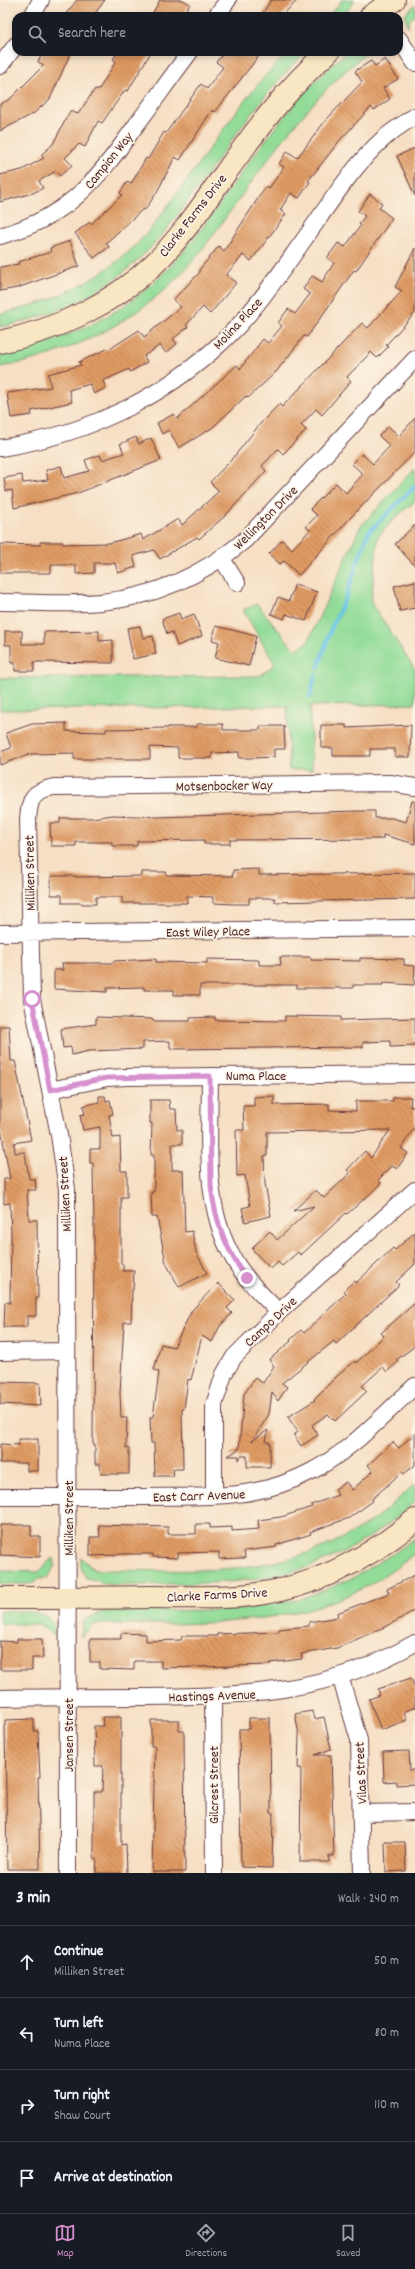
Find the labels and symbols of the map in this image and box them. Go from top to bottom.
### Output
street label: Campion Way [80,128,139,194]
street label: Clarke Farms Drive [155,170,232,262]
street label: Molina Place [209,294,268,355]
street label: Wellington Drive [230,482,303,555]
street label: Motsenbocker Way [176,776,273,798]
street label: Milliken Street [20,835,42,911]
street label: East Wiley Place [166,922,250,944]
route start [23,990,41,1008]
street label: Numa Place [226,1067,286,1087]
street label: Milliken Street [54,1156,78,1232]
route end [238,1269,256,1287]
street label: Campo Drive [240,1293,302,1352]
street label: Milliken Street [60,1480,80,1556]
street label: East Carr Avenue [152,1485,246,1509]
street label: Clarke Farms Drive [166,1583,268,1609]
street label: Hastings Avenue [168,1685,256,1709]
street label: Jansen Street [60,1698,80,1772]
street label: Vilas Street [350,1741,374,1805]
street label: Gilcrest Street [205,1746,225,1824]

